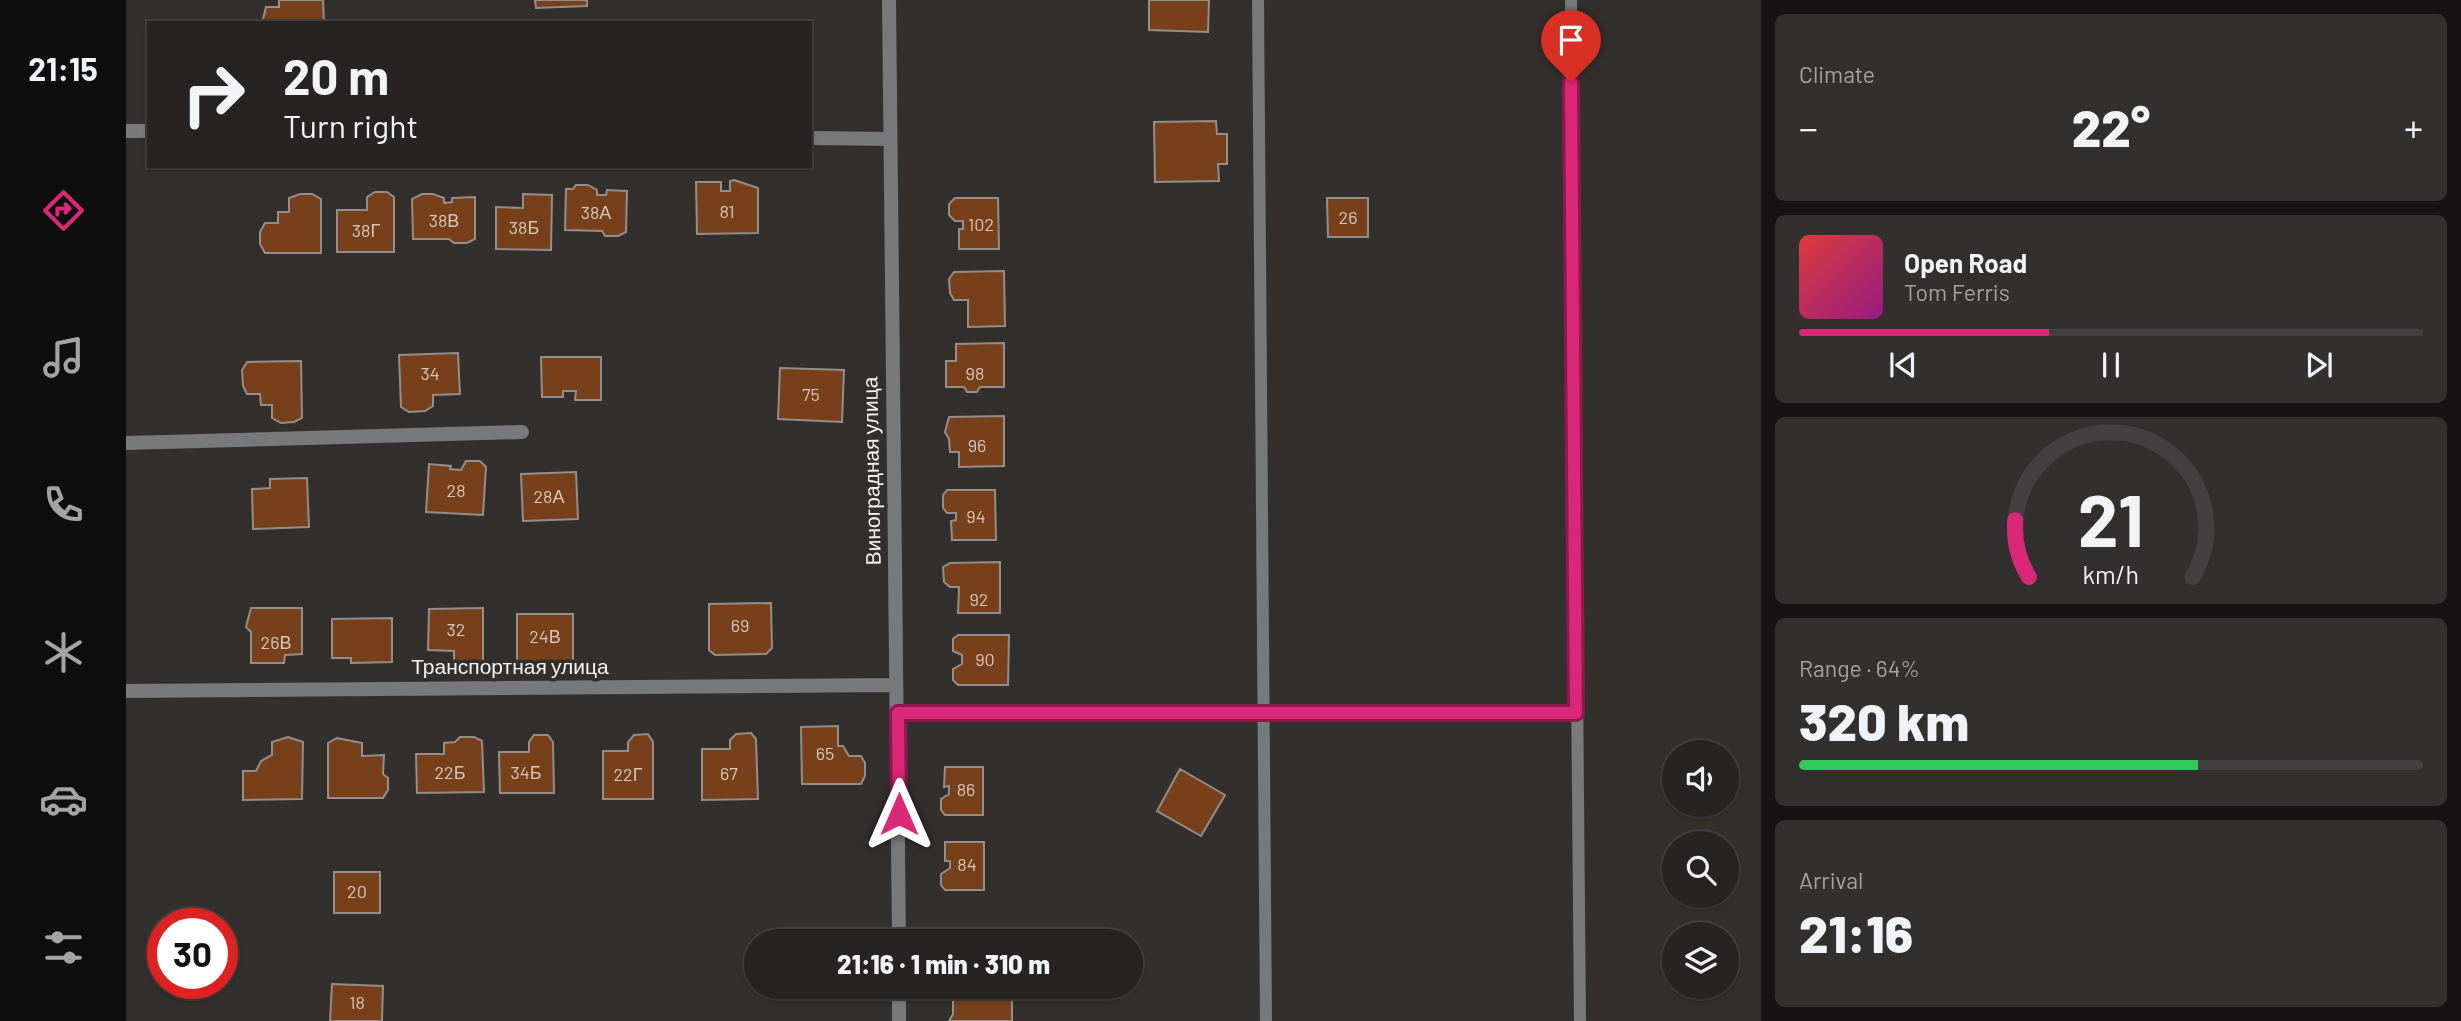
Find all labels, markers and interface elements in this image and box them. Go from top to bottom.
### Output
pin [1541,10,1601,82]
icon: arrive [1552,21,1590,59]
text: 20 m [283,46,389,105]
text: 21:15 [28,49,98,87]
icon: right [168,49,259,140]
text: Climate [1799,60,1875,88]
text: 22° [2072,95,2150,157]
text: − [1799,104,1818,150]
text: + [2404,104,2423,150]
text: Turn right [283,106,418,144]
icon: directions [39,186,88,235]
house number: 81 [719,200,735,222]
house number: 38А [581,201,611,223]
house number: 26 [1339,206,1357,228]
house number: 38В [429,209,459,231]
house number: 102 [968,213,994,235]
house number: 38Б [509,216,539,238]
house number: 38Г [352,219,380,241]
text: Open Road [1904,247,2027,278]
text: Tom Ferris [1904,278,2010,306]
icon: music [39,333,88,382]
icon: previous [1884,346,1922,384]
icon: pause [2092,346,2130,384]
icon: next [2300,346,2338,384]
house number: 34 [420,362,440,384]
house number: 98 [966,362,984,384]
street label: Виноградная улица [856,376,885,566]
house number: 75 [802,383,820,405]
house number: 96 [968,434,986,456]
text: 21 [2078,474,2144,562]
house number: 28 [446,479,466,501]
icon: phone [39,480,88,529]
house number: 28А [533,485,565,507]
house number: 94 [966,505,986,527]
text: km/h [2083,558,2139,588]
house number: 92 [969,588,989,610]
house number: 69 [731,614,749,636]
house number: 32 [447,618,465,640]
house number: 24В [529,625,561,647]
icon: climate [39,628,88,677]
house number: 26В [261,631,291,653]
house number: 90 [975,648,995,670]
street label: Транспортная улица [411,653,609,678]
text: Range · 64% [1799,654,1920,682]
text: 320 km [1799,689,1969,751]
map controls [1662,740,1739,999]
button: sound [1662,740,1739,817]
house number: 65 [816,742,834,764]
house number: 22Б [434,761,466,783]
house number: 34Б [510,761,542,783]
house number: 67 [720,762,738,784]
house number: 22Г [613,763,643,785]
icon: car [39,775,88,824]
position arrow [862,777,936,851]
house number: 86 [957,778,975,800]
button: search [1662,831,1739,908]
house number: 84 [957,853,977,875]
text: Arrival [1799,866,1863,894]
house number: 20 [347,880,367,902]
text: 21:16 [1799,901,1913,963]
speed limit sign: 30 [147,908,238,999]
button: layers [1662,922,1739,999]
icon: filters [39,923,88,972]
text: 21:16 · 1 min · 310 m [837,948,1050,979]
house number: 18 [349,991,365,1013]

